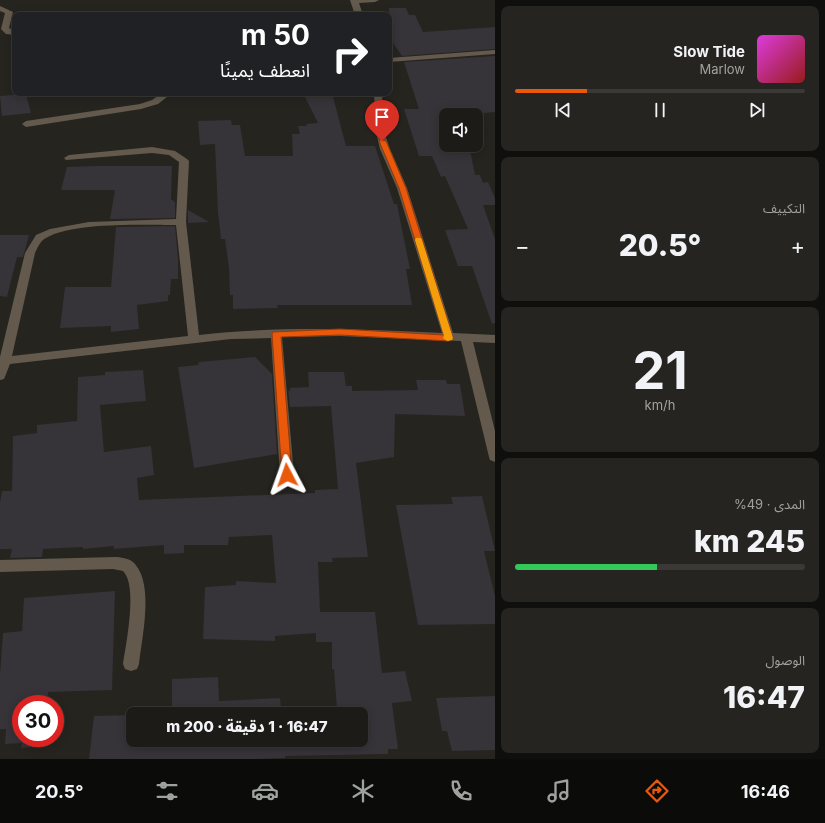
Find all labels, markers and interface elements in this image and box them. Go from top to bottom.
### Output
text: 50 m [241,18,310,52]
icon: right [324,28,376,80]
text: Slow Tide [673,42,745,61]
text: انعطف يمينًا [220,60,310,81]
text: Marlow [700,61,745,77]
icon: previous [552,99,574,121]
icon: pause [649,99,671,121]
icon: next [746,99,768,121]
pin [365,100,399,141]
icon: arrive [371,106,393,128]
map controls [439,108,483,152]
button: sound [439,108,483,152]
text: التكييف [763,200,805,216]
text: 20.5° [619,227,701,263]
text: − [515,233,530,259]
text: + [790,233,805,259]
text: 21 [632,339,688,402]
text: km/h [645,397,675,413]
position arrow [266,454,308,496]
text: المدى · 49% [734,496,805,512]
text: 245 km [694,523,805,559]
text: الوصول [765,652,805,668]
text: 16:47 [723,679,805,715]
speed limit sign: 30 [12,695,64,747]
text: 16:47 · 1 دقيقة · 200 m [166,717,328,736]
icon: filters [153,777,181,805]
icon: car [251,777,279,805]
icon: climate [349,777,377,805]
icon: phone [447,777,475,805]
icon: music [545,777,573,805]
icon: directions [643,777,671,805]
text: 20.5° [35,781,84,802]
text: 16:46 [741,781,790,802]

